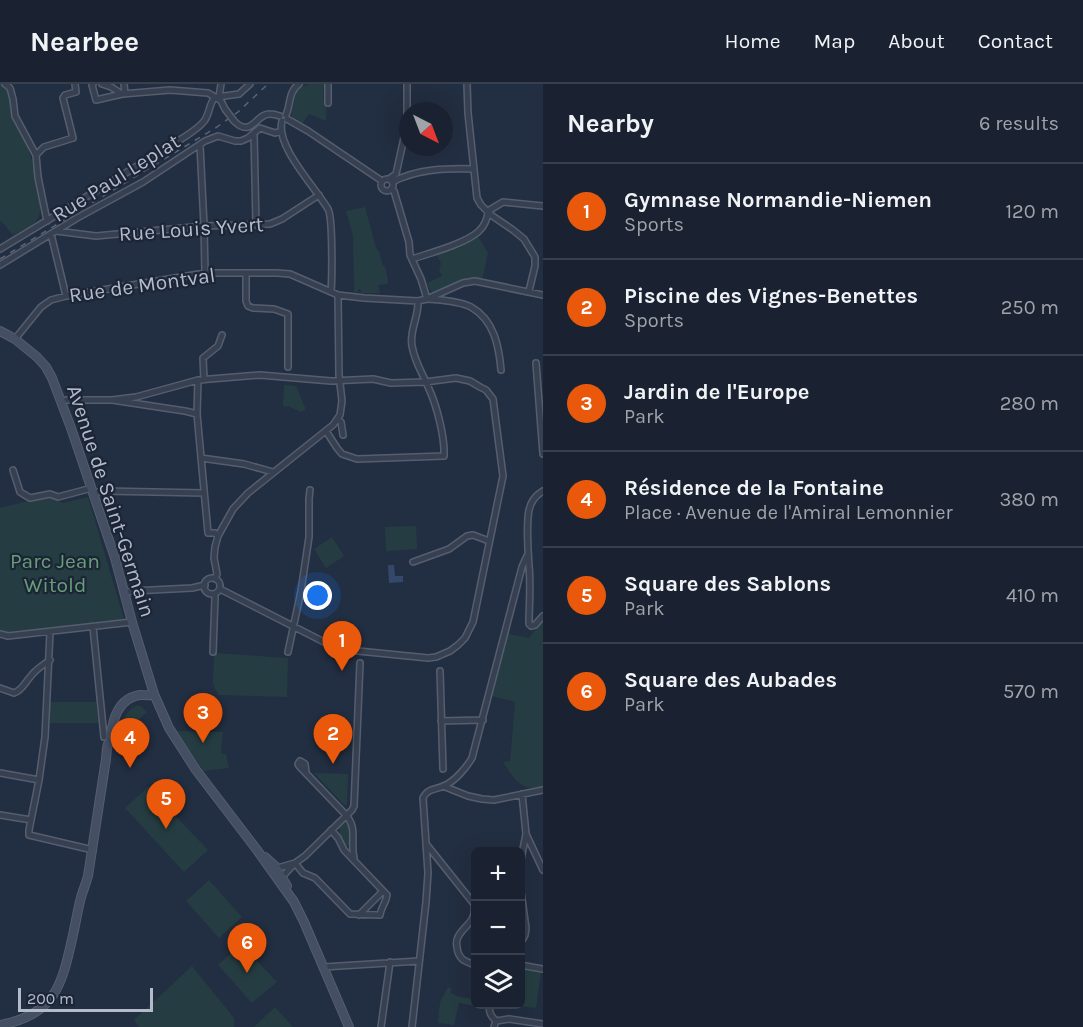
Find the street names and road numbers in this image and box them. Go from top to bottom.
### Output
street label: Rue Paul Leplat [48,129,184,227]
street label: Rue Louis Yvert [118,212,264,246]
street label: Rue de Montval [67,263,217,307]
street label: Avenue de Saint-Germain [62,382,160,620]

